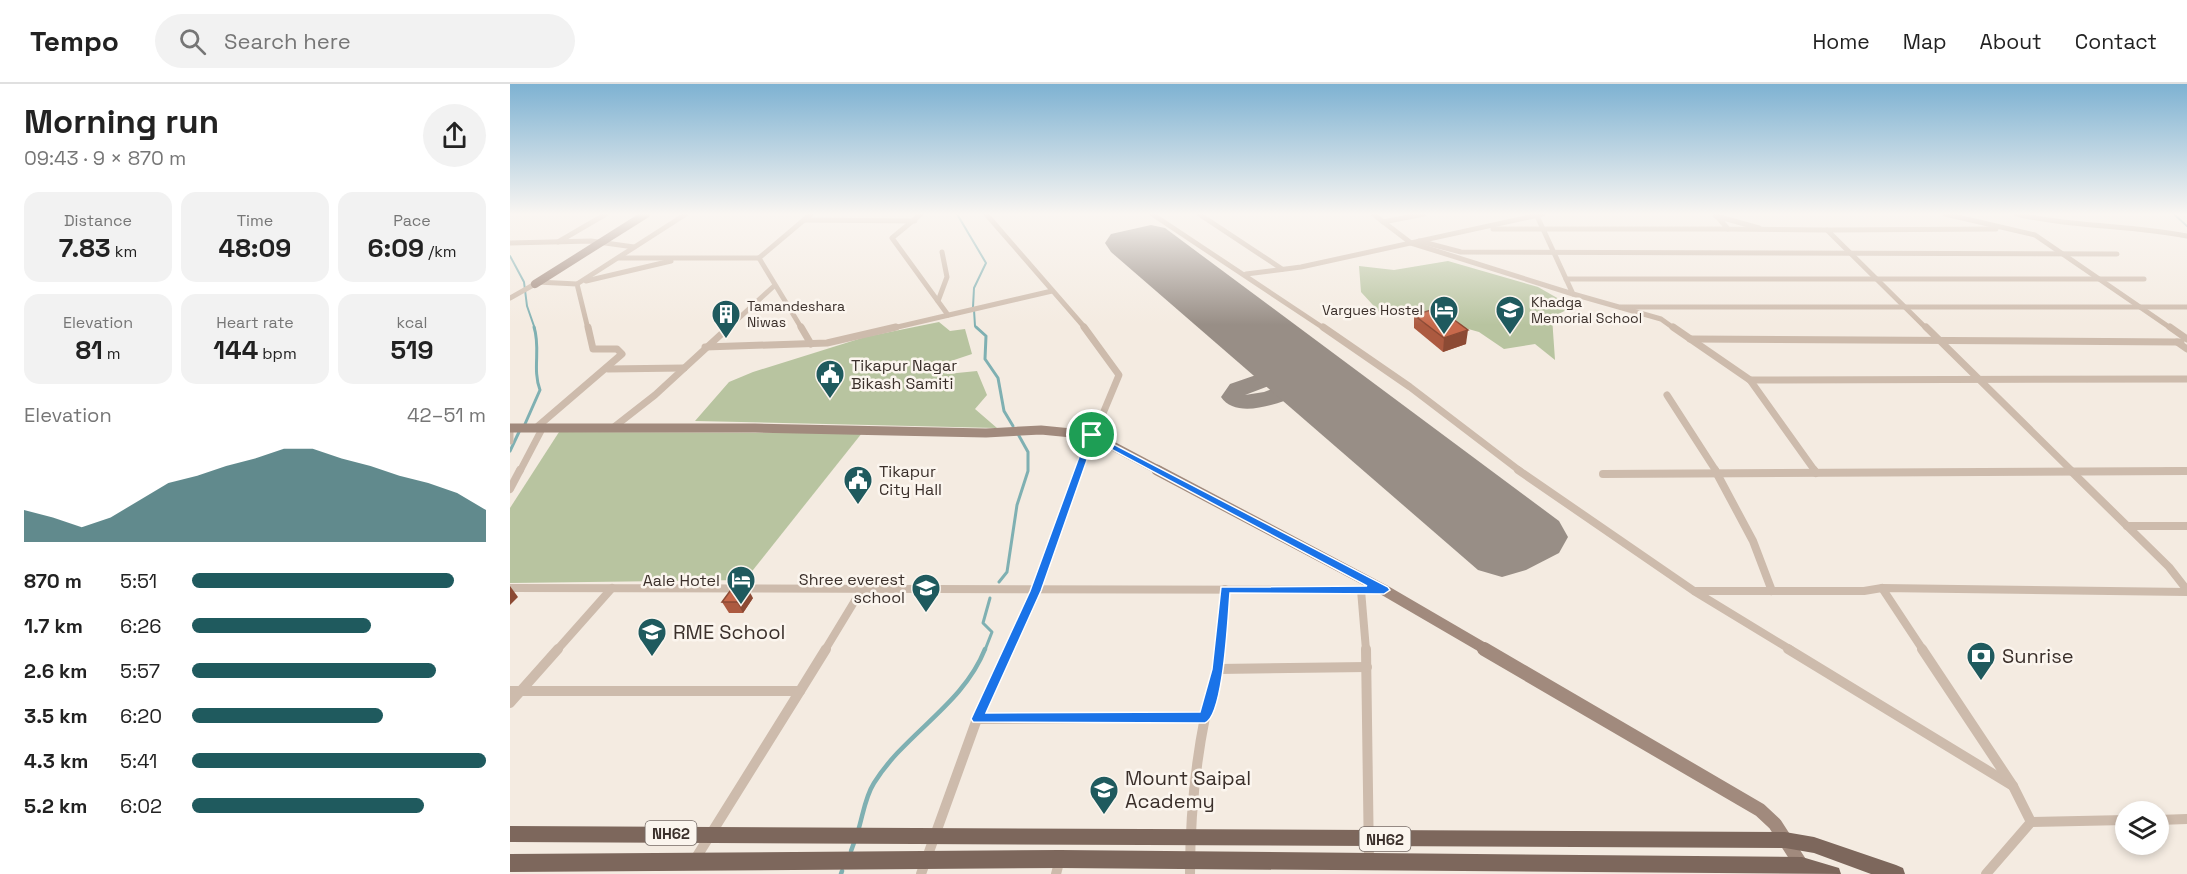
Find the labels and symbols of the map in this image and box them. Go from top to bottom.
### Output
place label: Khadga Memorial School [1531,293,1642,327]
hotel icon: Vargues Hostel [1428,294,1460,336]
school or university icon: Khadga Memorial School [1494,294,1526,336]
place label: Tamandeshara Niwas [747,297,845,331]
building icon: Tamandeshara Niwas [710,298,742,340]
place label: Vargues Hostel [1322,301,1423,319]
place label: Tikapur Nagar Bikash Samiti [851,355,957,394]
public building icon: Tikapur Nagar Bikash Samiti [814,358,846,400]
pin [1066,409,1117,460]
place label: Tikapur City Hall [879,461,942,500]
public building icon: Tikapur City Hall [842,464,874,506]
hotel icon: Aale Hotel [725,564,757,606]
place label: Shree everest school [799,569,905,608]
place label: Aale Hotel [643,570,720,591]
school or university icon: Shree everest school [910,572,942,614]
school or university icon: RME School [636,616,668,658]
place label: RME School [673,619,785,645]
bank icon: Sunrise [1965,640,1997,682]
place label: Sunrise [2002,643,2074,669]
place label: Mount Saipal Academy [1125,765,1251,814]
school or university icon: Mount Saipal Academy [1088,774,1120,816]
road number: NH62 [646,821,696,845]
road number: NH62 [1360,827,1410,851]

